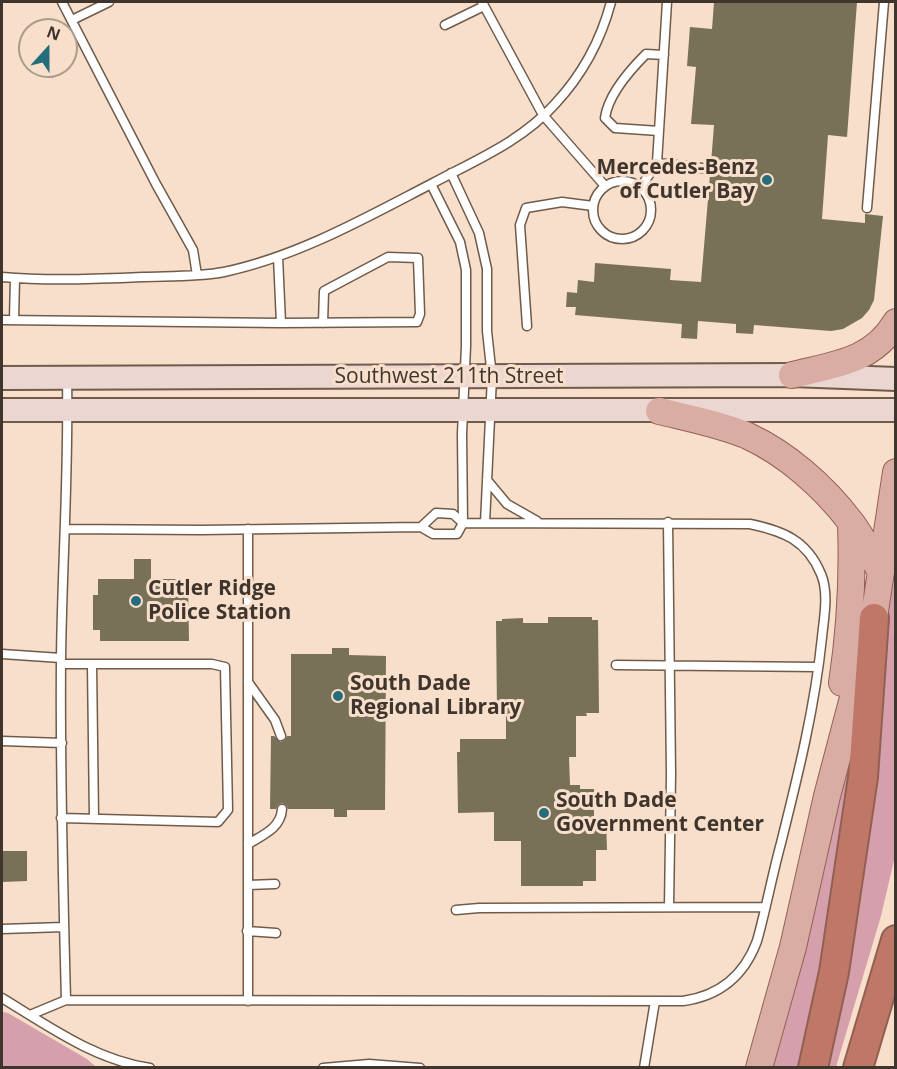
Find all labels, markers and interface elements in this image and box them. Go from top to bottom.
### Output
north arrow [18,18,78,78]
text: N [44,20,64,46]
place label: Mercedes-Benz of Cutler Bay [597,155,755,205]
marker: Mercedes-Benz of Cutler Bay [760,173,774,187]
street label: Southwest 211th Street [335,364,563,390]
place label: Cutler Ridge Police Station [148,576,291,626]
marker: Cutler Ridge Police Station [129,594,143,608]
place label: South Dade Regional Library [350,671,521,721]
marker: South Dade Regional Library [331,689,345,703]
place label: South Dade Government Center [556,788,764,838]
marker: South Dade Government Center [537,806,551,820]

